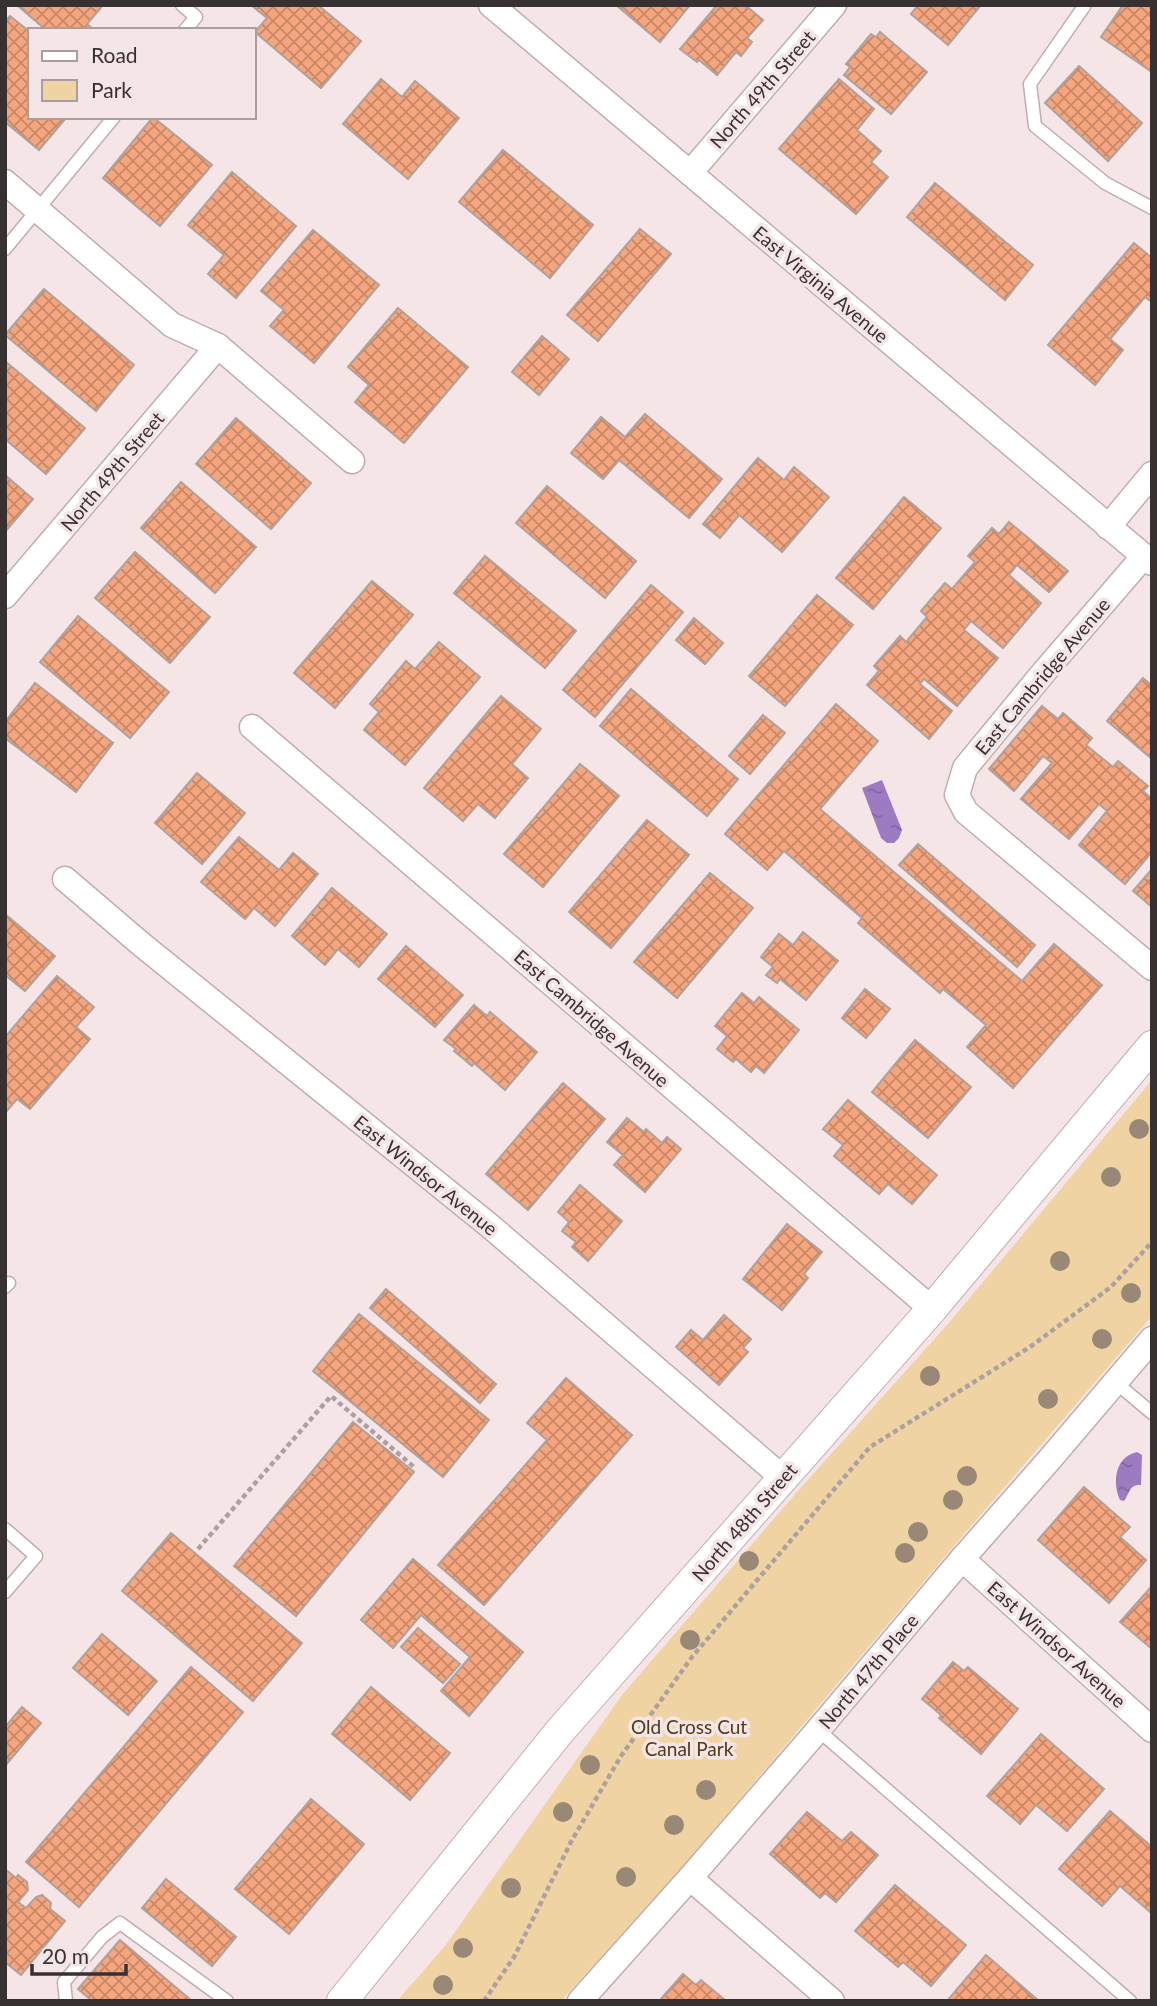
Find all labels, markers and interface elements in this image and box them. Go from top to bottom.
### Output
street label: North 49th Street [705,25,820,153]
legend [28,28,256,119]
text: Road [91,42,138,67]
text: Park [91,77,132,102]
street label: East Virginia Avenue [749,221,893,347]
street label: North 49th Street [55,407,169,535]
street label: East Cambridge Avenue [970,593,1114,759]
street label: East Cambridge Avenue [510,944,674,1092]
street label: East Windsor Avenue [350,1110,502,1240]
street label: North 48th Street [687,1458,802,1586]
street label: East Windsor Avenue [983,1576,1131,1712]
street label: North 47th Place [813,1609,923,1733]
park label: Old Cross Cut Canal Park [631,1715,747,1760]
scale bar [32,1932,126,1976]
text: 20 m [42,1943,89,1968]

